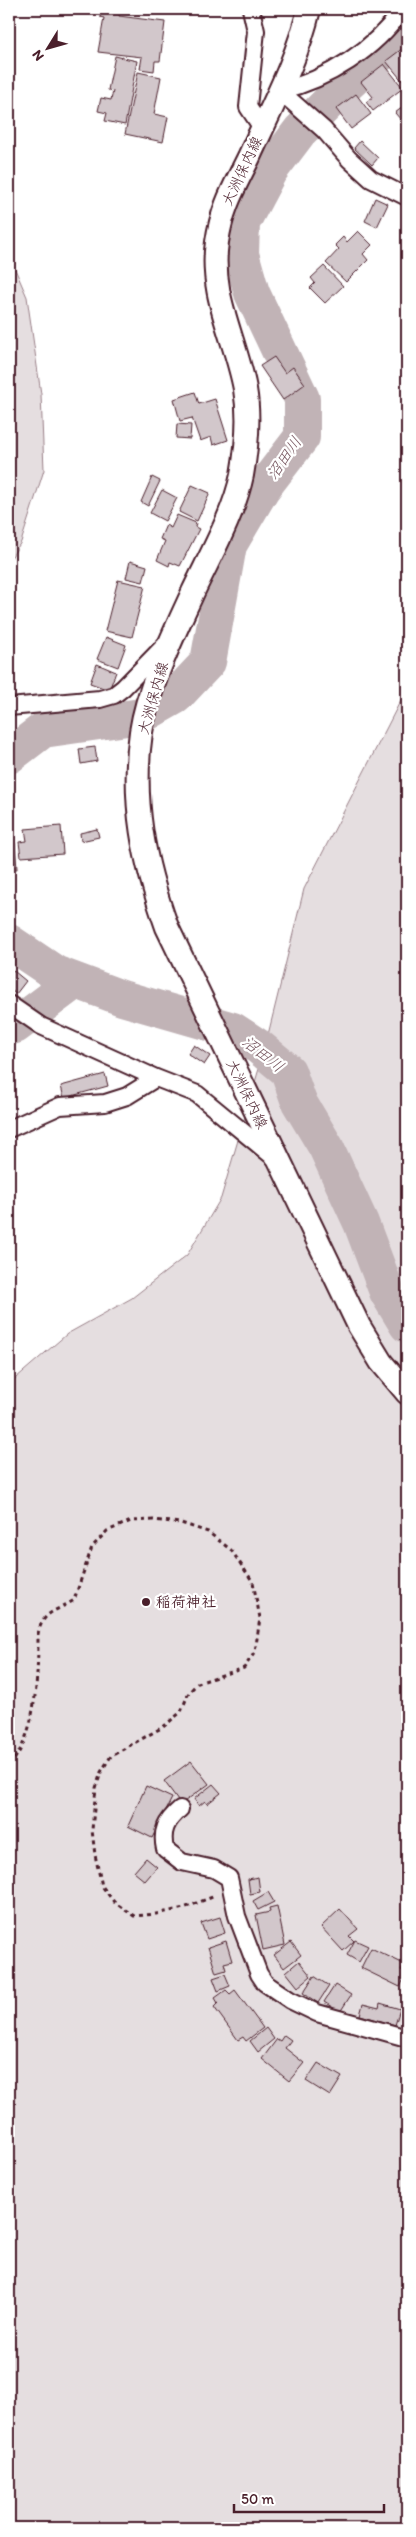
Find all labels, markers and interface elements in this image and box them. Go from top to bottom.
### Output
north arrow [22,22,72,72]
text: N [28,47,48,64]
street label: 大洲保内線 [218,133,266,209]
water label: 沼田川 [262,433,306,483]
street label: 大洲保内線 [134,659,172,737]
water label: 沼田川 [238,1032,288,1076]
street label: 大洲保内線 [222,1056,272,1132]
place label: 稲荷神社 [156,1593,216,1611]
marker: 稲荷神社 [140,1596,152,1608]
scale bar [234,2482,384,2514]
text: 50 m [241,2490,274,2508]

